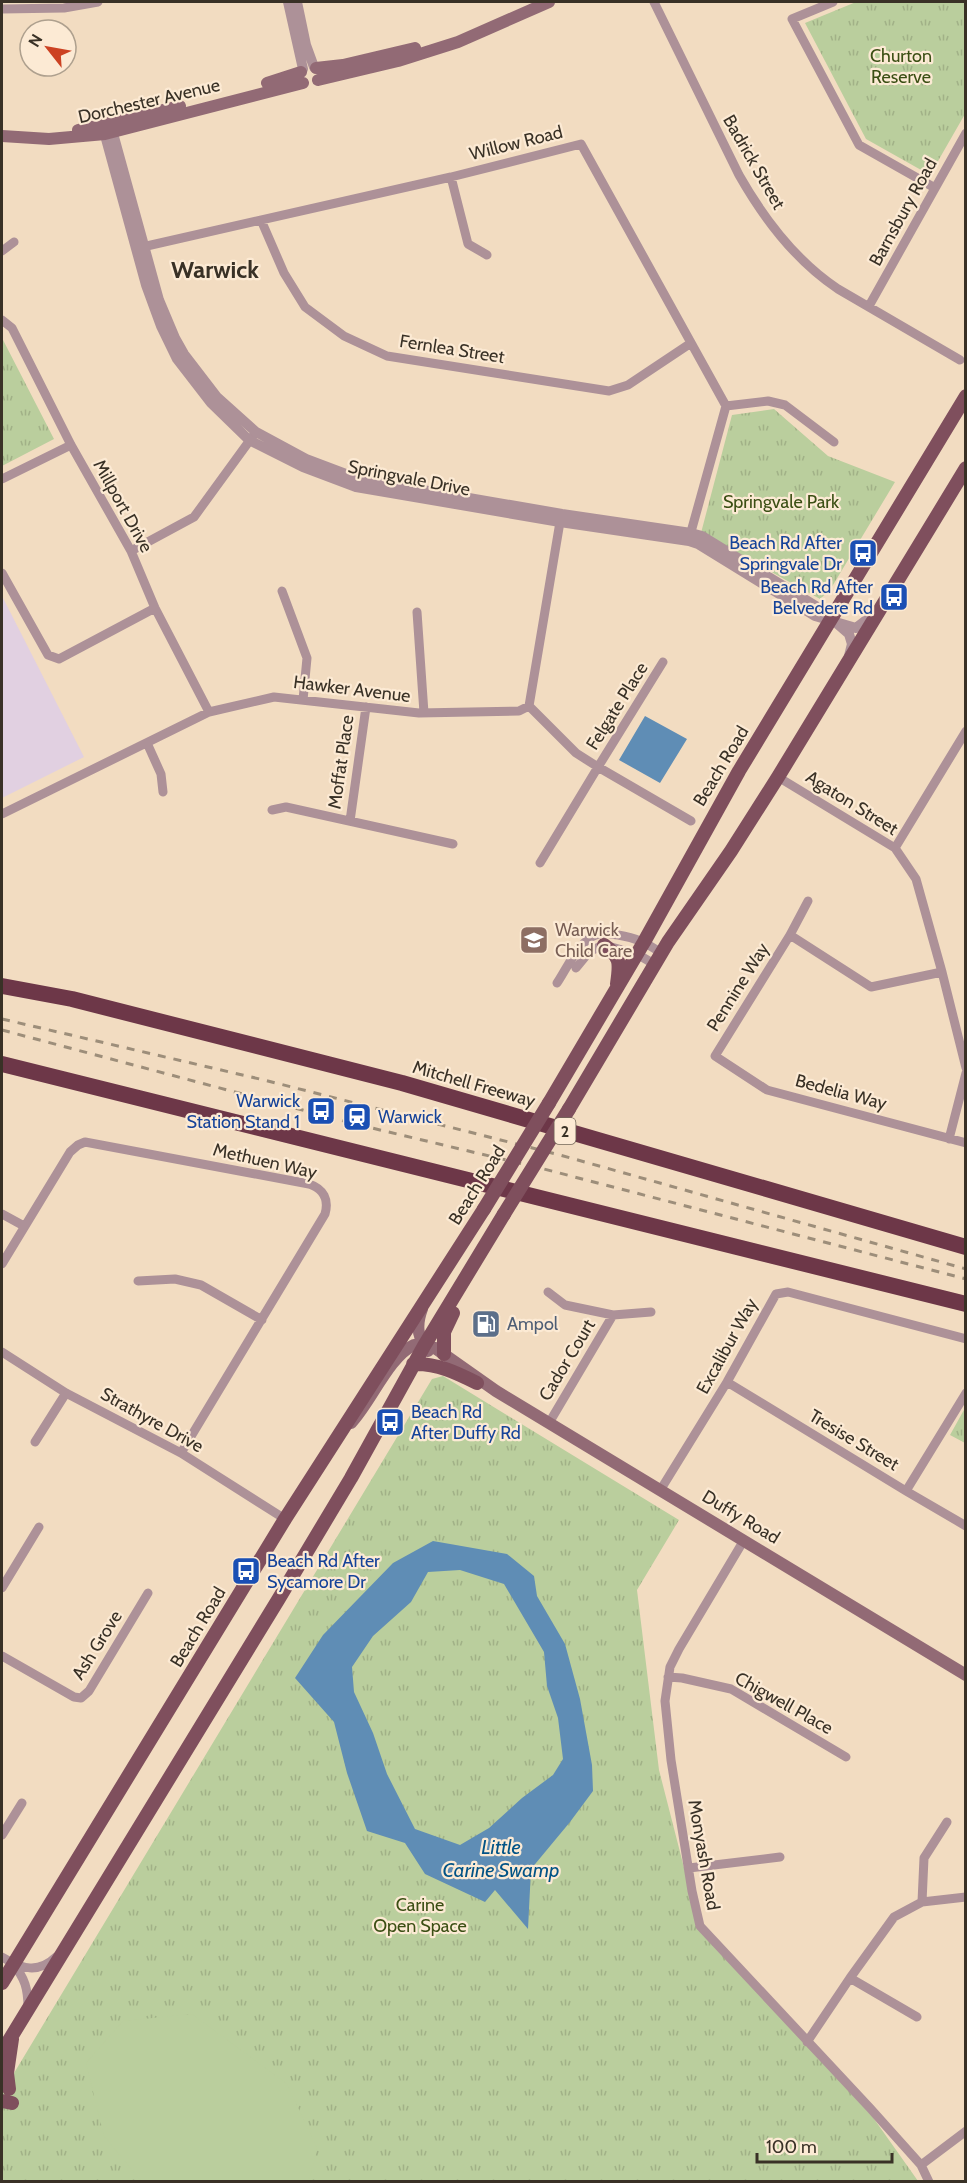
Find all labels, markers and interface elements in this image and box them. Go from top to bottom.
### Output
north arrow [18,18,78,78]
text: N [25,31,47,50]
park label: Churton Reserve [870,45,932,88]
street label: Dorchester Avenue [76,74,222,128]
street label: Badrick Street [718,111,790,213]
street label: Willow Road [467,121,565,165]
street label: Barnsbury Road [864,154,942,270]
district label: Warwick [171,255,259,284]
street label: Fernlea Street [398,330,506,368]
street label: Springvale Drive [346,455,472,501]
street label: Millport Drive [88,456,158,556]
park label: Springvale Park [723,491,840,513]
place label: Beach Rd After Springvale Dr [729,532,842,575]
bus stop icon: Beach Rd After Springvale Dr [847,537,879,569]
place label: Beach Rd After Belvedere Rd [760,576,873,619]
bus stop icon: Beach Rd After Belvedere Rd [878,581,910,613]
street label: Felgate Place [581,658,653,754]
street label: Hawker Avenue [292,671,412,707]
street label: Moffat Place [323,713,359,811]
street label: Beach Road [688,722,754,810]
street label: Agaton Street [802,766,902,840]
place label: Warwick Child Care [555,919,632,962]
school or university icon: Warwick Child Care [518,924,550,956]
street label: Pennine Way [702,939,774,1035]
street label: Mitchell Freeway [410,1056,538,1112]
street label: Bedelia Way [793,1069,889,1115]
place label: Warwick Station Stand 1 [186,1090,301,1133]
bus stop icon: Warwick Station Stand 1 [305,1095,337,1127]
station icon: Warwick [341,1101,373,1133]
place label: Warwick [378,1106,443,1128]
road number: 2 [554,1118,576,1144]
street label: Methuen Way [211,1138,319,1184]
street label: Beach Road [444,1141,510,1229]
street label: Excalibur Way [692,1294,762,1398]
fuel station icon: Ampol [470,1308,502,1340]
place label: Ampol [507,1313,559,1335]
street label: Cador Court [534,1315,600,1405]
street label: Strathyre Drive [97,1383,207,1457]
place label: Beach Rd After Duffy Rd [411,1401,521,1444]
street label: Tresise Street [805,1405,903,1475]
bus stop icon: Beach Rd After Duffy Rd [374,1406,406,1438]
street label: Duffy Road [698,1485,784,1549]
place label: Beach Rd After Sycamore Dr [267,1550,380,1593]
bus stop icon: Beach Rd After Sycamore Dr [230,1555,262,1587]
street label: Beach Road [165,1583,231,1671]
street label: Ash Grove [67,1606,127,1684]
street label: Chigwell Place [731,1667,837,1739]
street label: Monyash Road [683,1798,725,1912]
water label: Little Carine Swamp [443,1835,559,1882]
park label: Carine Open Space [373,1894,467,1937]
scale bar [757,2126,892,2164]
text: 100 m [766,2136,817,2158]

